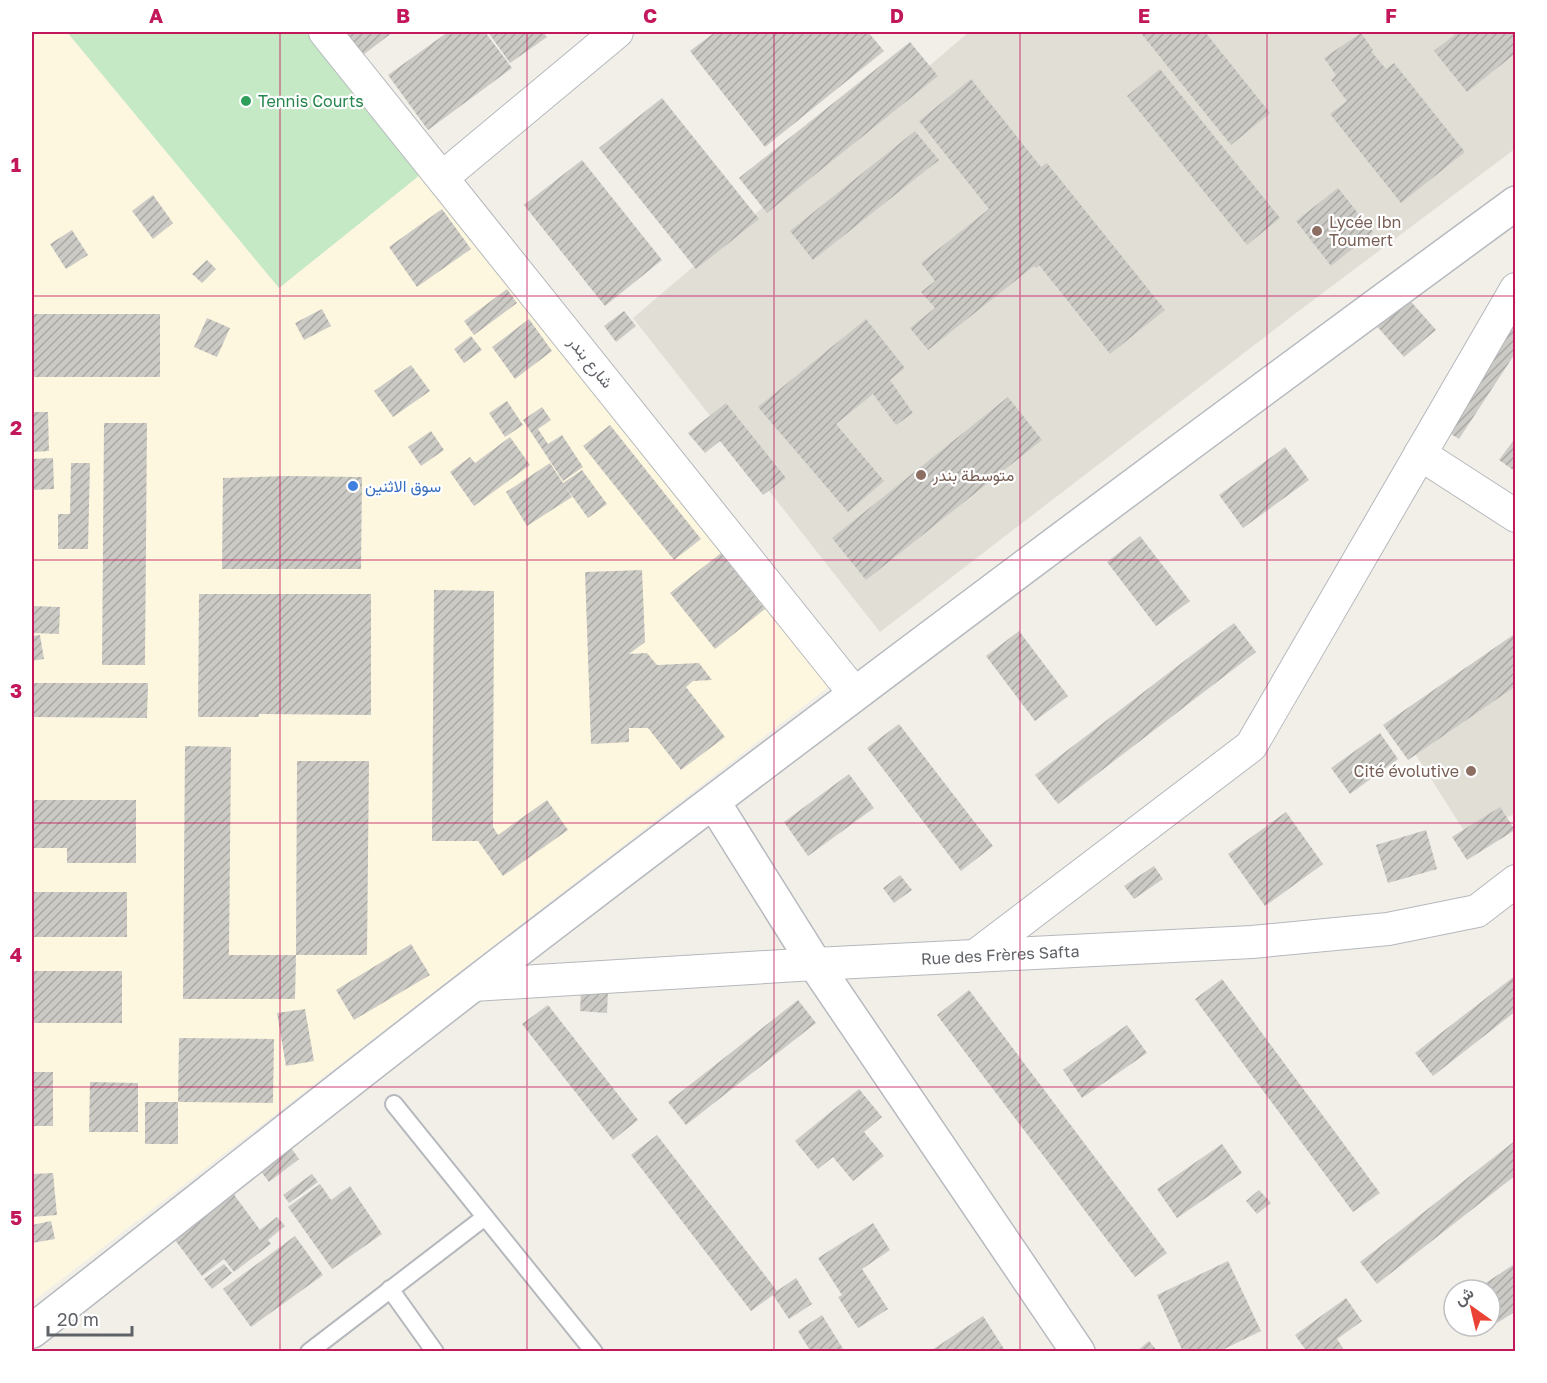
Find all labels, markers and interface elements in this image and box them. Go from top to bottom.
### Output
text: A [149,3,163,27]
text: B [396,3,410,27]
text: C [643,3,657,27]
text: D [890,3,904,27]
text: E [1138,3,1150,27]
text: F [1385,3,1397,27]
place label: Tennis Courts [258,91,364,111]
marker: Tennis Courts [239,94,253,108]
text: 1 [11,152,21,176]
place label: Lycée Ibn Toumert [1329,212,1401,250]
marker: Lycée Ibn Toumert [1310,224,1324,238]
street label: شارع بندر [562,332,618,393]
text: 2 [10,415,22,439]
place label: متوسطة بندر [932,465,1014,486]
marker: متوسطة بندر [914,468,928,482]
place label: ﺳﻮق اﻻﺛﻨﻴﻦ [365,476,441,497]
marker: ﺳﻮق اﻻﺛﻨﻴﻦ [346,479,360,493]
text: 3 [10,678,22,702]
place label: Cité évolutive [1354,761,1459,781]
marker: Cité évolutive [1464,764,1478,778]
street label: Rue des Frères Safta [920,941,1080,969]
text: 4 [10,942,22,966]
text: 5 [10,1205,22,1229]
north arrow [1442,1278,1502,1338]
text: ش [1450,1282,1477,1309]
scale bar [48,1299,132,1337]
text: 20 m [57,1308,99,1330]

